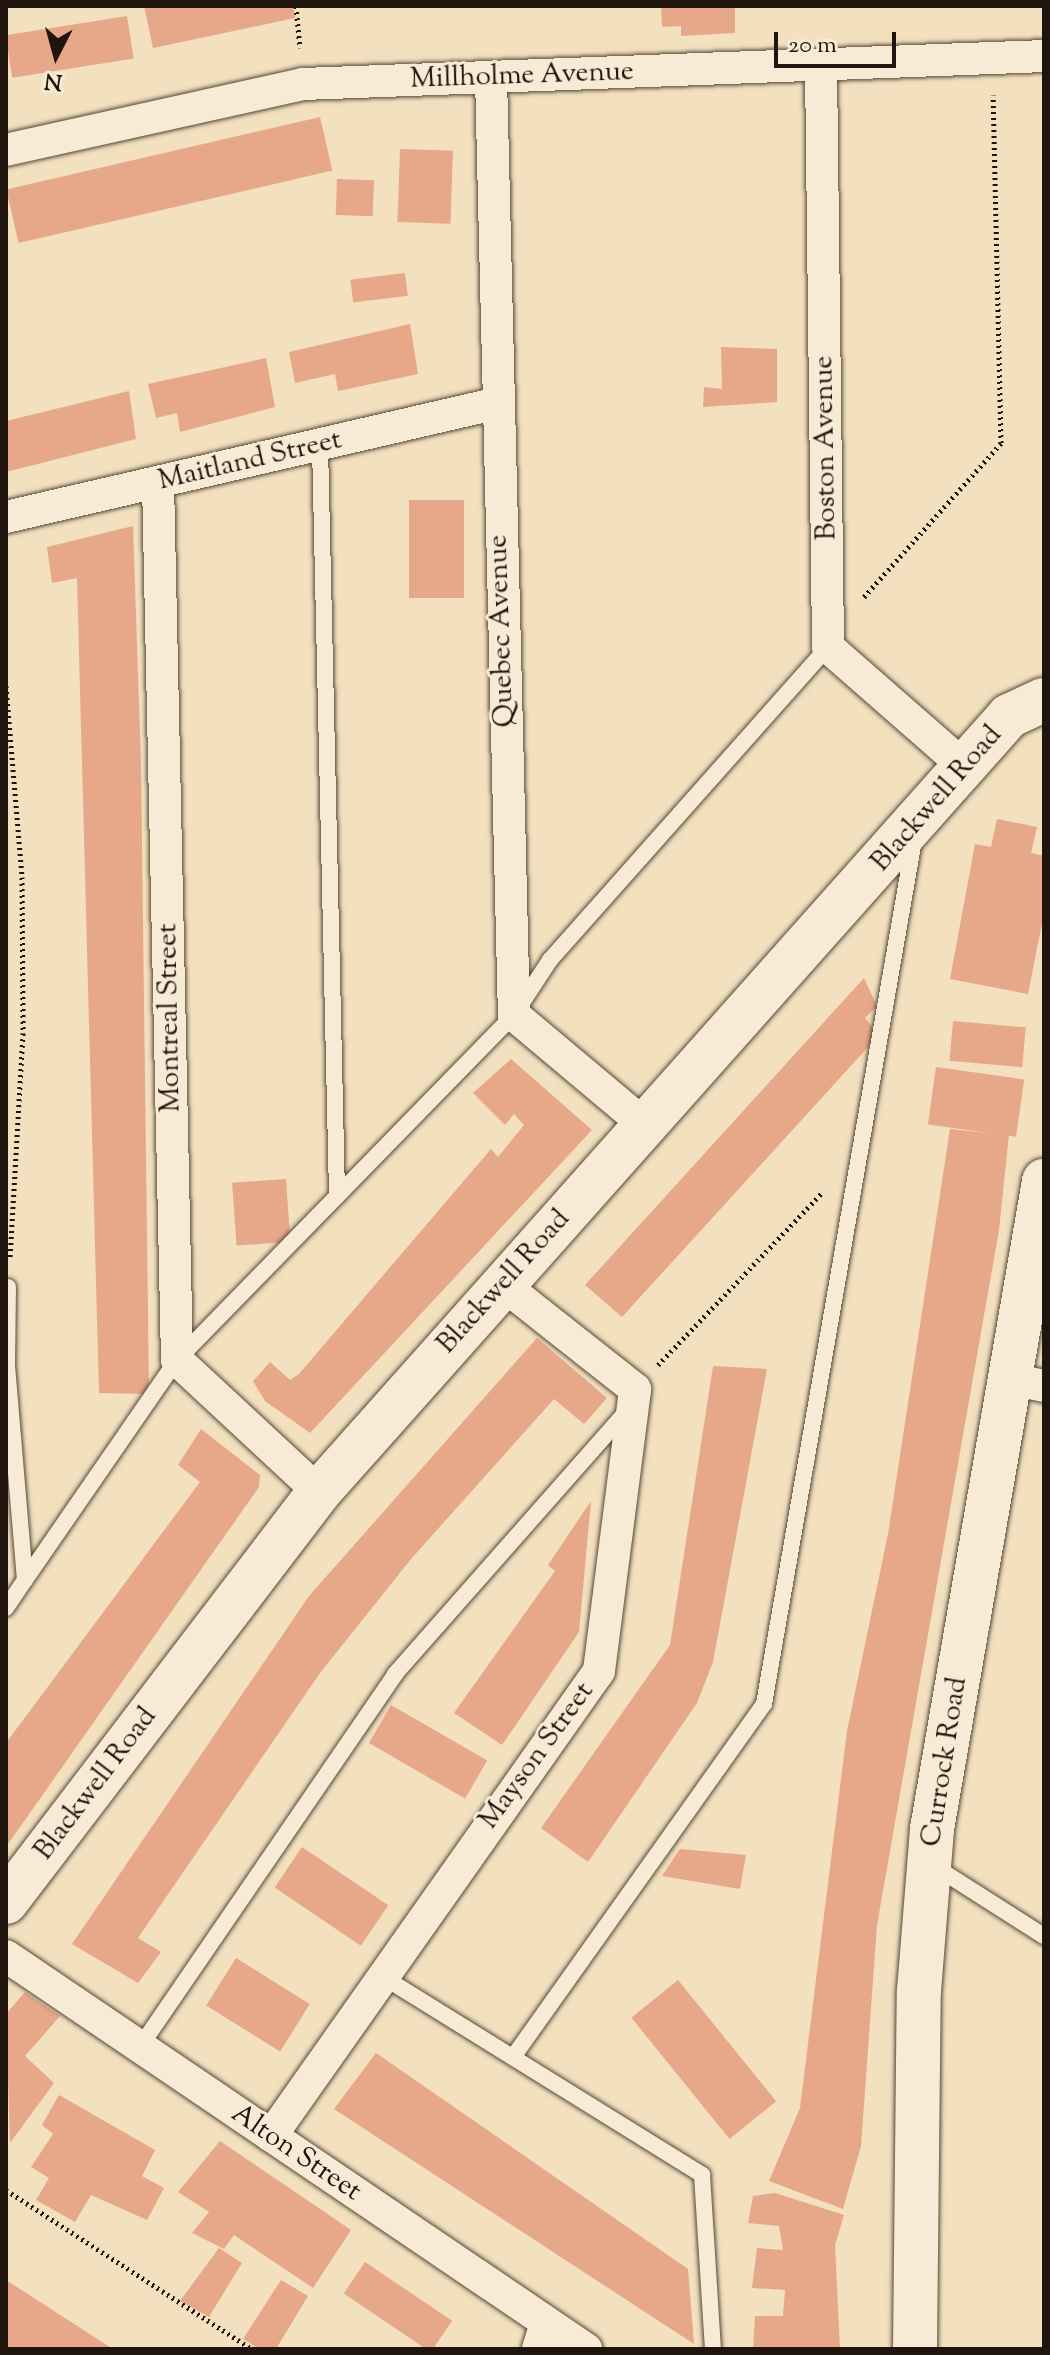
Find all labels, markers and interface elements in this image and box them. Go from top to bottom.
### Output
north arrow [16,16,96,96]
scale bar [778,16,900,66]
text: 20 m [788,29,837,63]
street label: Millholme Avenue [410,55,634,97]
text: N [43,63,64,97]
street label: Boston Avenue [808,355,844,541]
street label: Maitland Street [155,424,345,498]
street label: Quebec Avenue [482,534,522,728]
street label: Blackwell Road [864,719,1010,879]
street label: Montreal Street [152,923,188,1113]
street label: Blackwell Road [430,1203,578,1361]
street label: Currock Road [915,1675,975,1849]
street label: Mayson Street [472,1676,602,1836]
street label: Blackwell Road [28,1701,164,1867]
street label: Alton Street [224,2097,368,2209]

